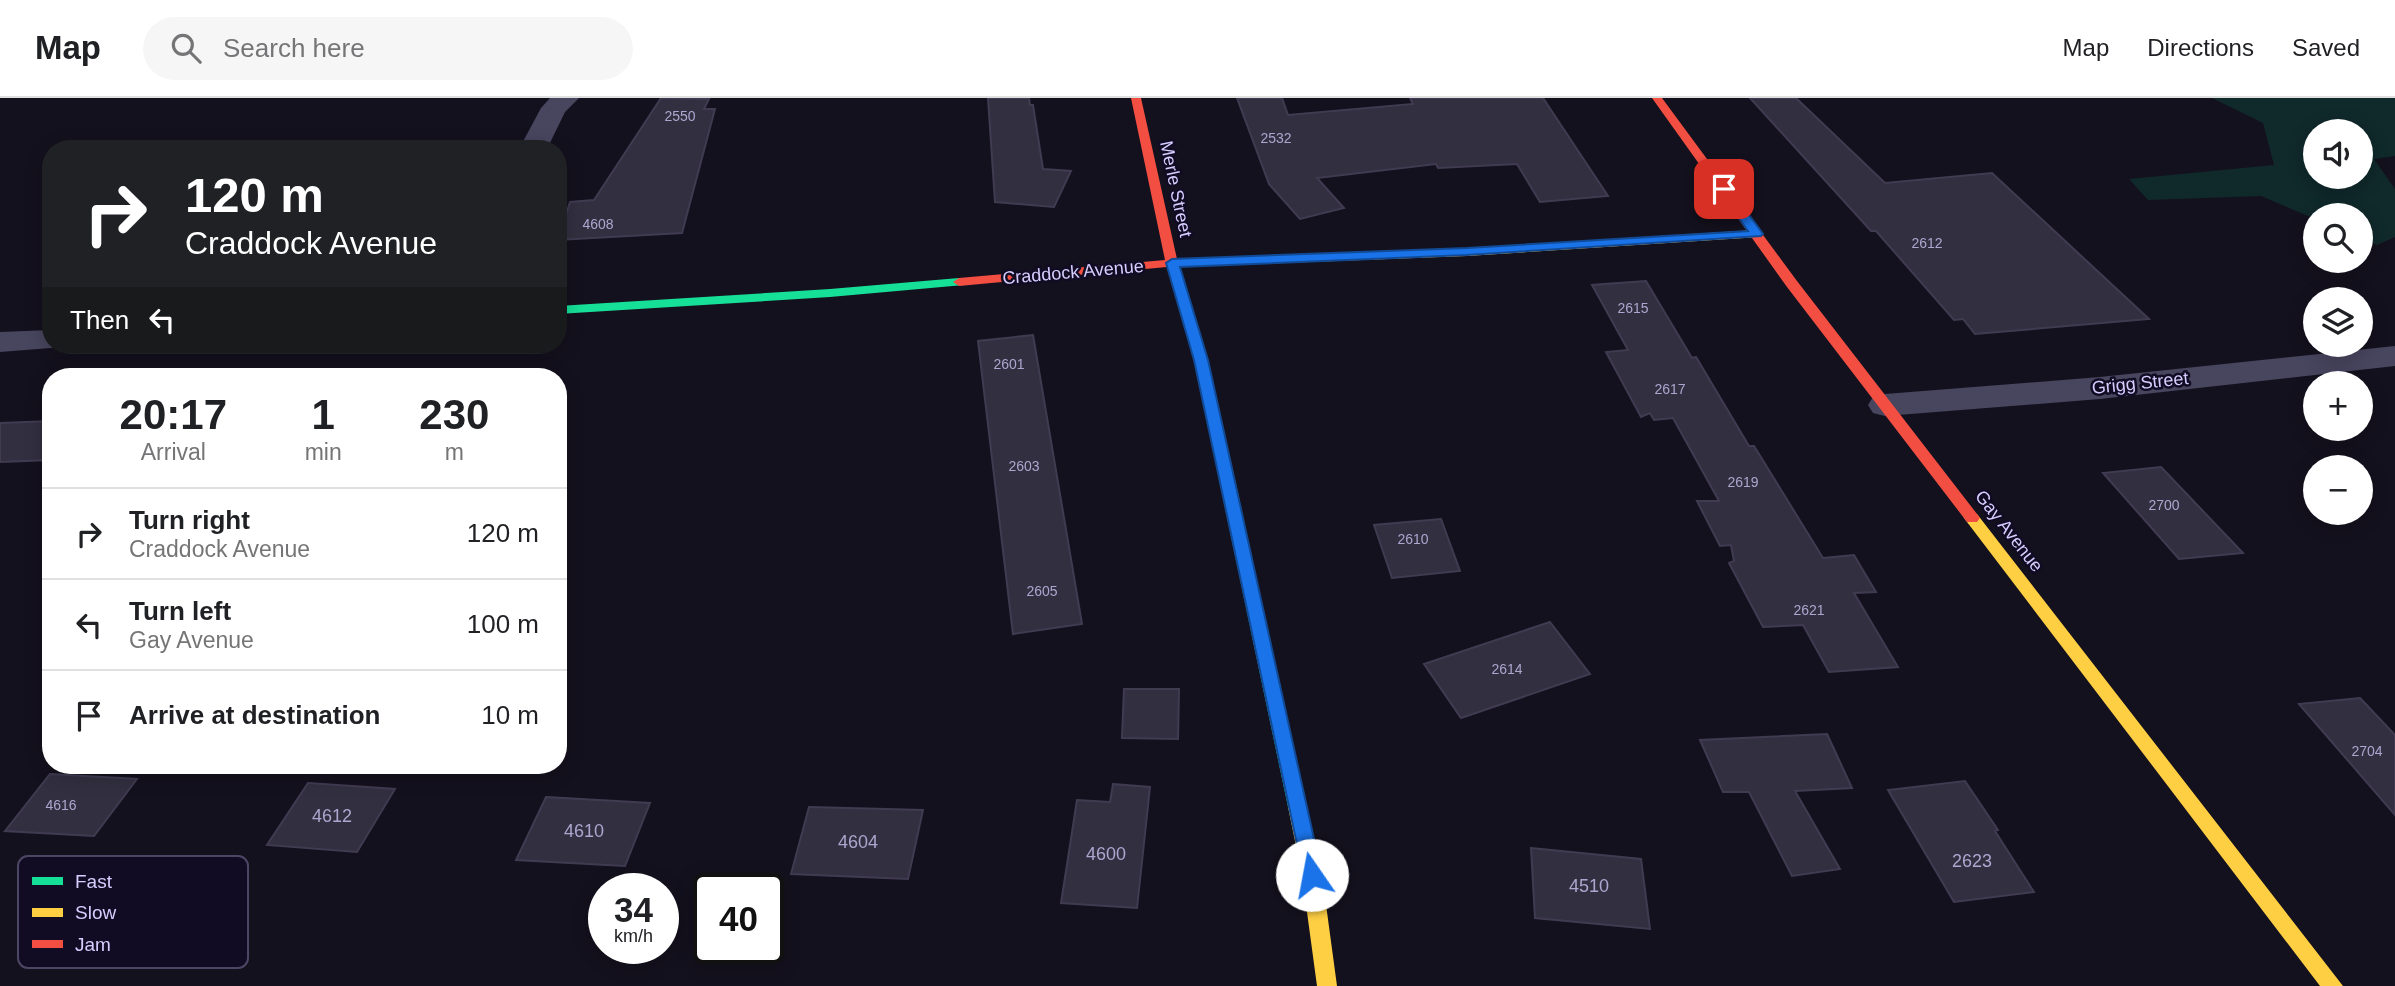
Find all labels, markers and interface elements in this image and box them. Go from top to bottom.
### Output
search box [143,17,633,80]
text: Map [35,29,101,66]
icon: search [167,29,205,67]
text: Search here [223,33,365,63]
text: Map [2063,34,2109,61]
text: Directions [2147,34,2254,61]
text: Saved [2292,34,2360,61]
house number: 2550 [664,108,696,124]
map controls [2303,119,2373,525]
button: sound [2303,119,2373,189]
house number: 2532 [1260,130,1292,146]
street label: Merle Street [1156,139,1196,239]
pin [1694,159,1754,219]
icon: right [70,168,161,259]
text: 120 m [185,168,324,222]
icon: arrive [1705,170,1743,208]
button: search [2303,203,2373,273]
house number: 4608 [582,216,614,232]
text: Craddock Avenue [185,225,437,261]
house number: 2612 [1911,235,1943,251]
street label: Craddock Avenue [1002,256,1144,288]
button: layers [2303,287,2373,357]
house number: 2615 [1617,300,1649,316]
icon: left [143,301,181,339]
text: Then [70,305,129,335]
house number: 2601 [993,356,1025,372]
street label: Grigg Street [2091,368,2189,398]
button: + [2303,371,2373,441]
house number: 2617 [1654,381,1686,397]
text: 20:17 [120,391,227,438]
text: 1 [311,391,335,438]
text: 230 [419,391,489,438]
text: Arrival [141,439,206,465]
text: min [305,439,342,465]
text: m [445,439,464,465]
button: − [2303,455,2373,525]
house number: 2603 [1008,458,1040,474]
house number: 2619 [1727,474,1759,490]
street label: Gay Avenue [1971,486,2047,576]
house number: 2700 [2148,497,2180,513]
text: Turn right [129,505,250,535]
icon: right [70,515,108,553]
text: 120 m [467,518,539,548]
house number: 2610 [1397,531,1429,547]
text: Craddock Avenue [129,536,310,562]
house number: 2605 [1026,583,1058,599]
text: Turn left [129,596,231,626]
house number: 2621 [1793,602,1825,618]
icon: left [70,606,108,644]
text: 100 m [467,609,539,639]
text: Gay Avenue [129,627,254,653]
house number: 2614 [1491,661,1523,677]
icon: arrive [70,697,108,735]
text: Arrive at destination [129,700,380,730]
text: 10 m [481,700,539,730]
house number: 2704 [2351,743,2383,759]
house number: 4616 [45,797,77,813]
house number: 4612 [312,806,352,826]
house number: 4610 [564,821,604,841]
house number: 4604 [838,832,878,852]
position arrow [1275,838,1349,912]
house number: 4600 [1086,844,1126,864]
house number: 2623 [1952,851,1992,871]
legend [18,856,248,968]
text: Fast [75,871,113,892]
speed limit sign: 40 [693,873,784,964]
house number: 4510 [1569,876,1609,896]
text: 34 [614,890,653,929]
text: Slow [75,902,116,923]
text: km/h [614,926,653,946]
text: Jam [75,934,111,955]

